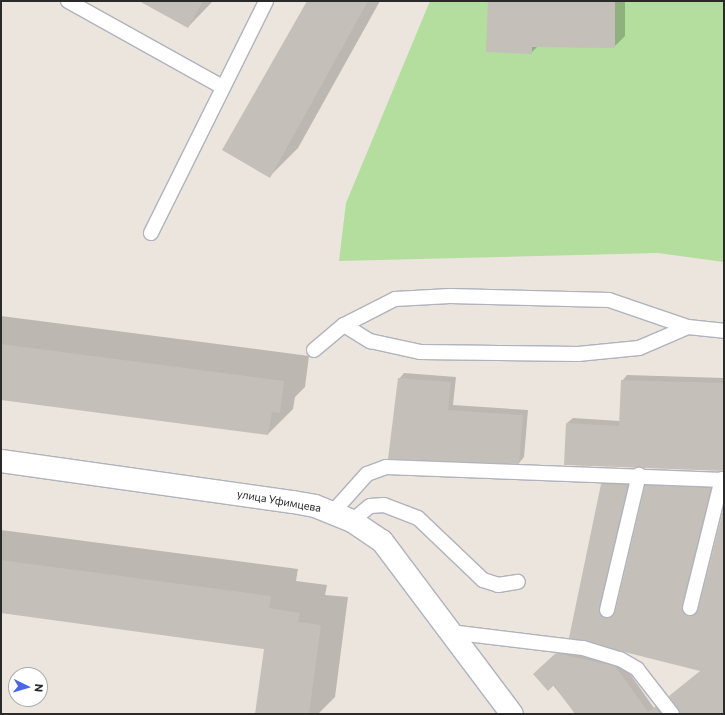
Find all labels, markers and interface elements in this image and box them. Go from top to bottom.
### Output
street label: улица Уфимцева [236,487,322,515]
north arrow [8,667,48,707]
text: N [33,683,46,693]

